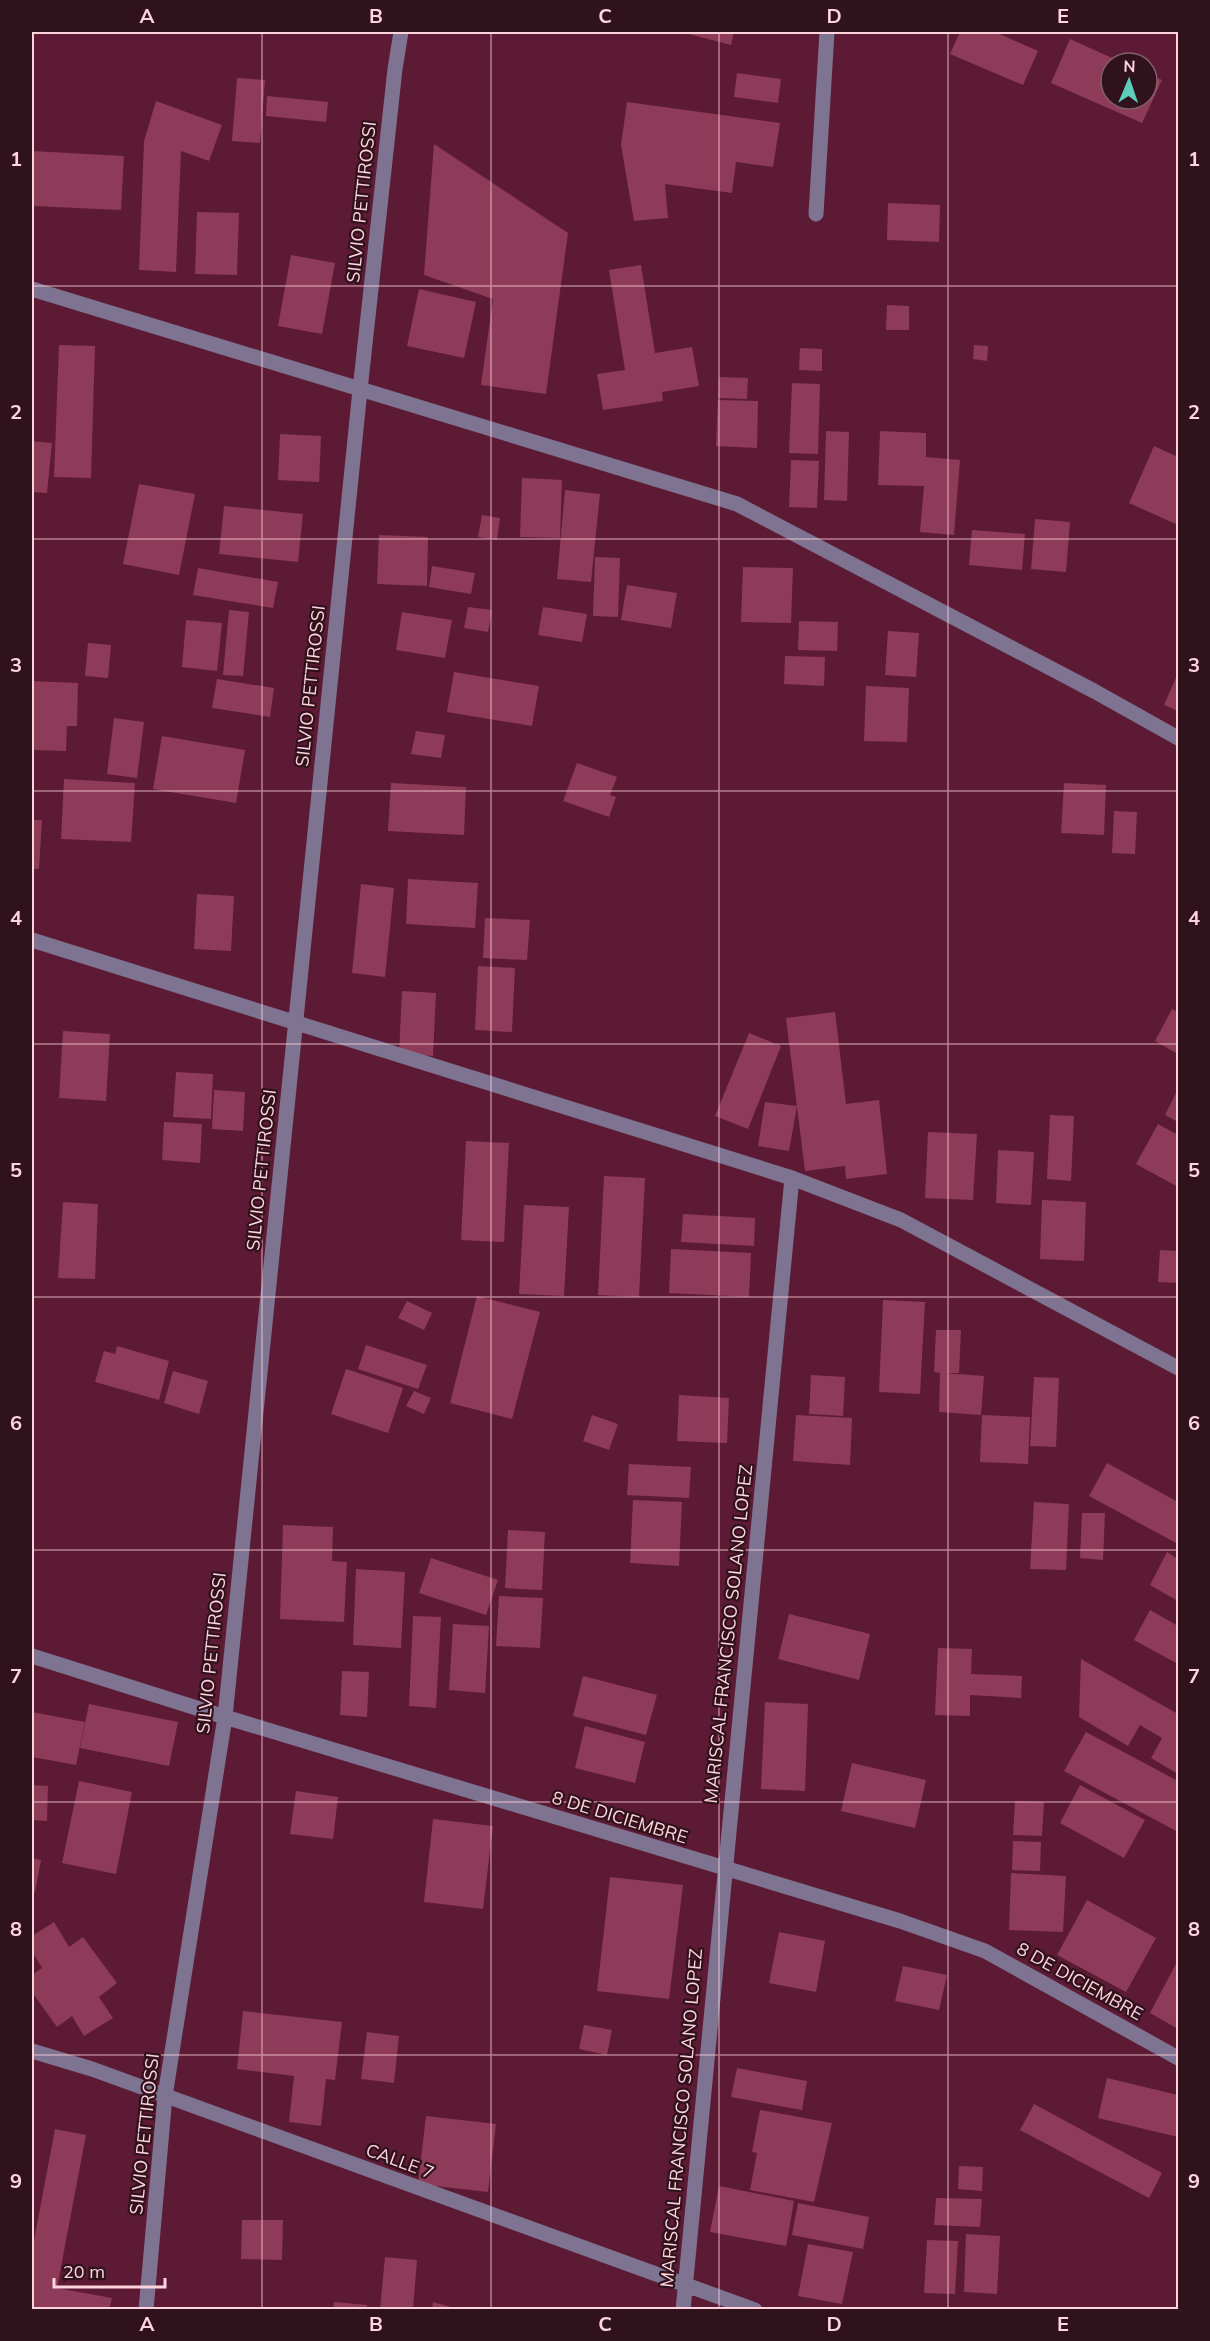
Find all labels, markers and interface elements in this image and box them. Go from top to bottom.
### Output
text: A [140,3,155,28]
text: B [369,3,383,28]
text: C [598,3,612,28]
text: D [826,3,842,28]
text: E [1057,3,1069,28]
north arrow [1099,51,1159,111]
text: N [1123,56,1136,76]
street label: SILVIO PETTIROSSI [341,120,381,284]
text: 1 [10,146,22,171]
text: 1 [1188,146,1200,171]
text: 2 [10,399,22,424]
text: 2 [1188,399,1200,424]
street label: SILVIO PETTIROSSI [290,604,330,768]
text: 3 [10,652,22,677]
text: 3 [1188,652,1200,677]
text: 4 [10,905,22,930]
text: 4 [1188,905,1200,930]
street label: SILVIO PETTIROSSI [241,1088,281,1252]
text: 5 [10,1157,22,1182]
text: 5 [1188,1157,1200,1182]
text: 6 [10,1410,22,1435]
text: 6 [1188,1410,1200,1435]
street label: MARISCAL FRANCISCO SOLANO LOPEZ [699,1463,757,1804]
street label: SILVIO PETTIROSSI [191,1571,231,1735]
text: 7 [10,1663,22,1688]
text: 7 [1188,1663,1200,1688]
street label: 8 DE DICIEMBRE [549,1785,691,1849]
text: 8 [10,1916,22,1941]
text: 8 [1188,1916,1200,1941]
street label: 8 DE DICIEMBRE [1013,1937,1147,2025]
street label: MARISCAL FRANCISCO SOLANO LOPEZ [655,1947,707,2289]
street label: SILVIO PETTIROSSI [124,2052,164,2216]
street label: CALLE 7 [363,2138,437,2184]
text: 9 [10,2168,22,2193]
text: 9 [1188,2168,1200,2193]
scale bar [54,2251,165,2289]
text: 20 m [63,2260,105,2283]
text: A [140,2311,155,2336]
text: B [369,2311,383,2336]
text: C [598,2311,612,2336]
text: D [826,2311,842,2336]
text: E [1057,2311,1069,2336]

